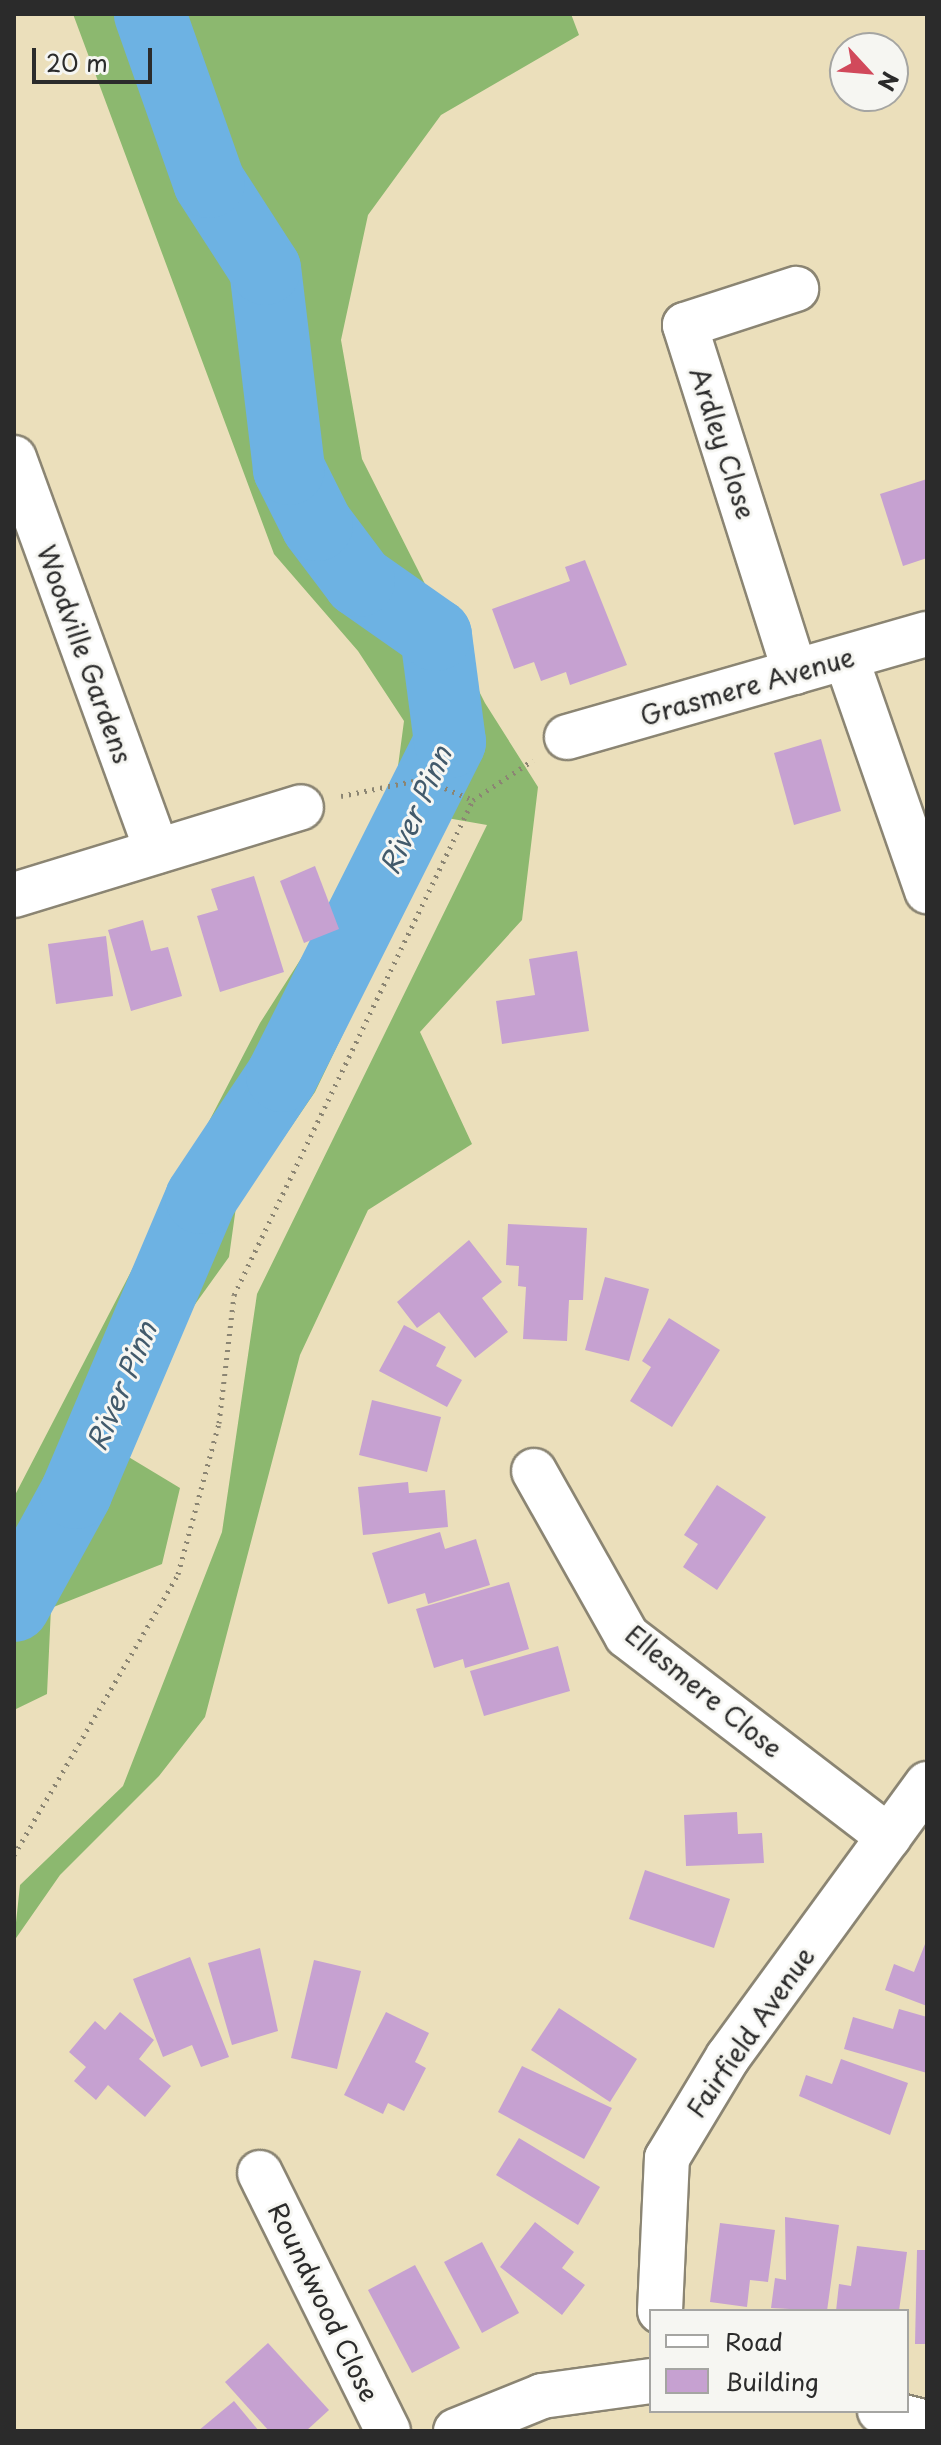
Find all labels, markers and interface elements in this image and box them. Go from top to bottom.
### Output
scale bar [36,32,156,82]
north arrow [829,32,909,112]
text: 20 m [46,44,108,80]
text: N [871,67,908,97]
street label: Ardley Close [683,362,763,524]
street label: Woodville Gardens [31,540,139,768]
street label: Grasmere Avenue [636,641,858,731]
water label: River Pinn [372,741,458,879]
water label: River Pinn [79,1317,163,1455]
street label: Ellesmere Close [619,1618,789,1764]
street label: Fairfield Avenue [680,1941,820,2123]
street label: Roundwood Close [262,2197,386,2407]
legend [649,2309,909,2413]
text: Road [725,2323,783,2359]
text: Building [725,2363,819,2399]

